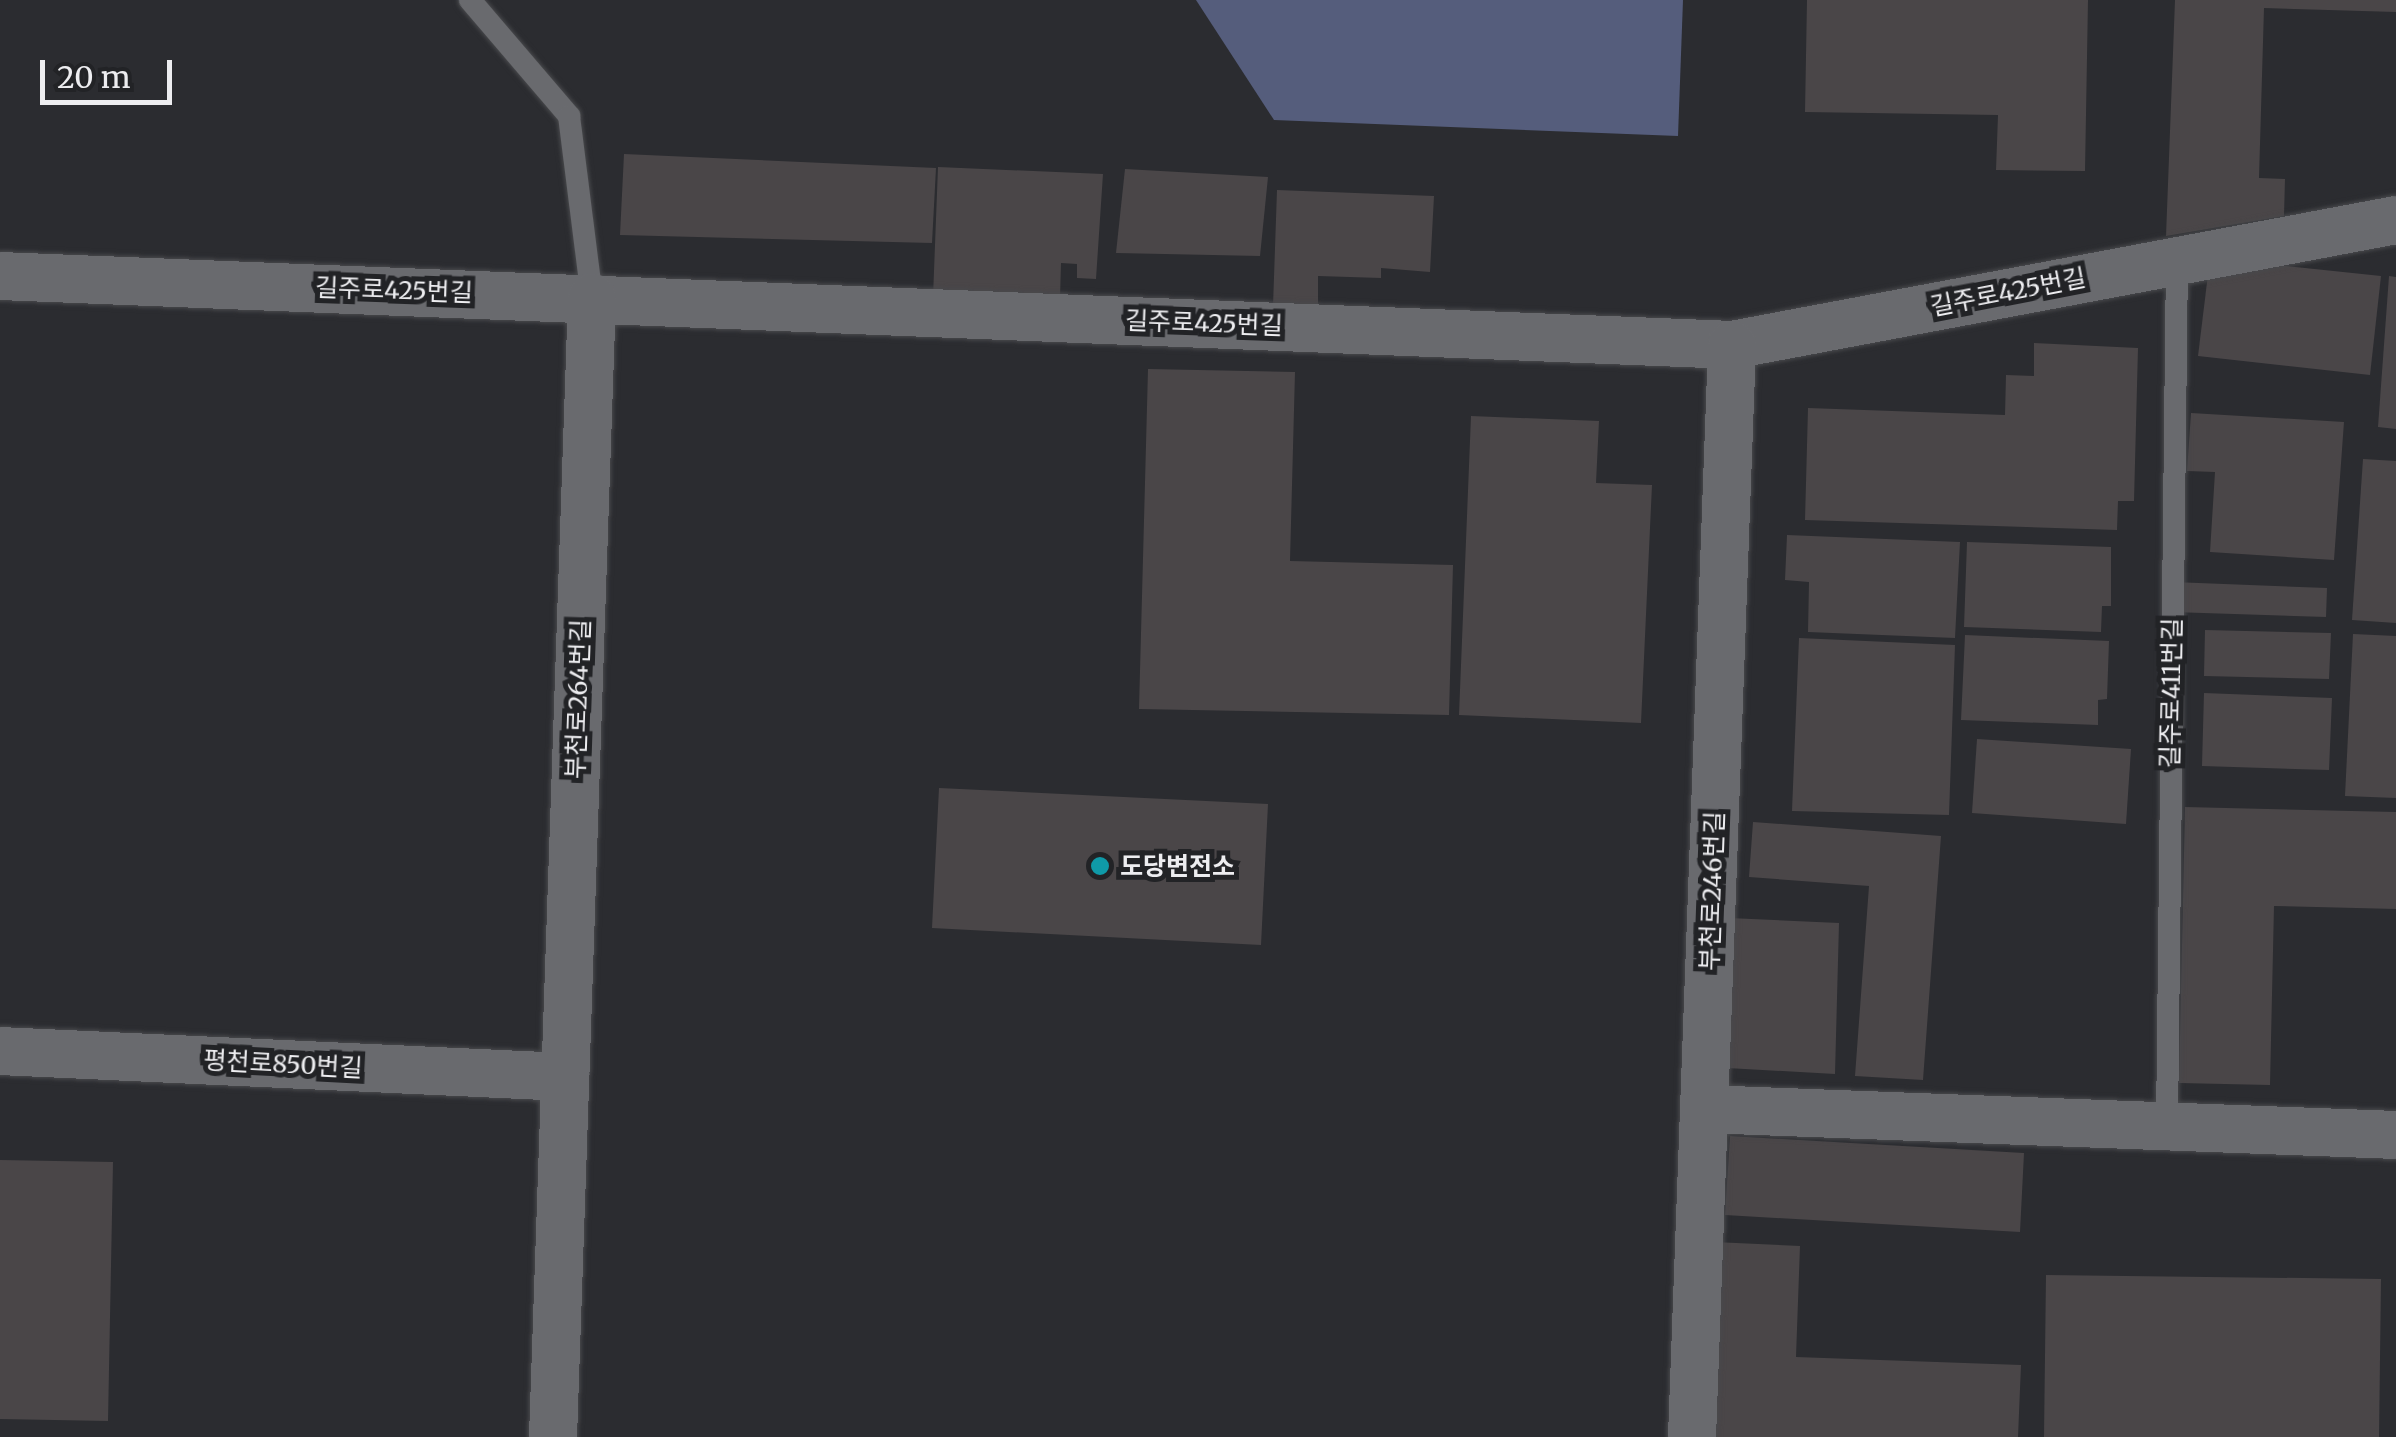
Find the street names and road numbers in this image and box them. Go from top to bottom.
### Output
street label: 길주로425번길 [1928,262,2088,322]
street label: 길주로425번길 [315,272,473,308]
street label: 길주로425번길 [1125,305,1283,341]
street label: 길주로411번길 [2155,618,2187,768]
street label: 부천로264번길 [560,619,596,779]
street label: 부천로246번길 [1694,811,1730,971]
street label: 평천로850번길 [203,1045,363,1083]

